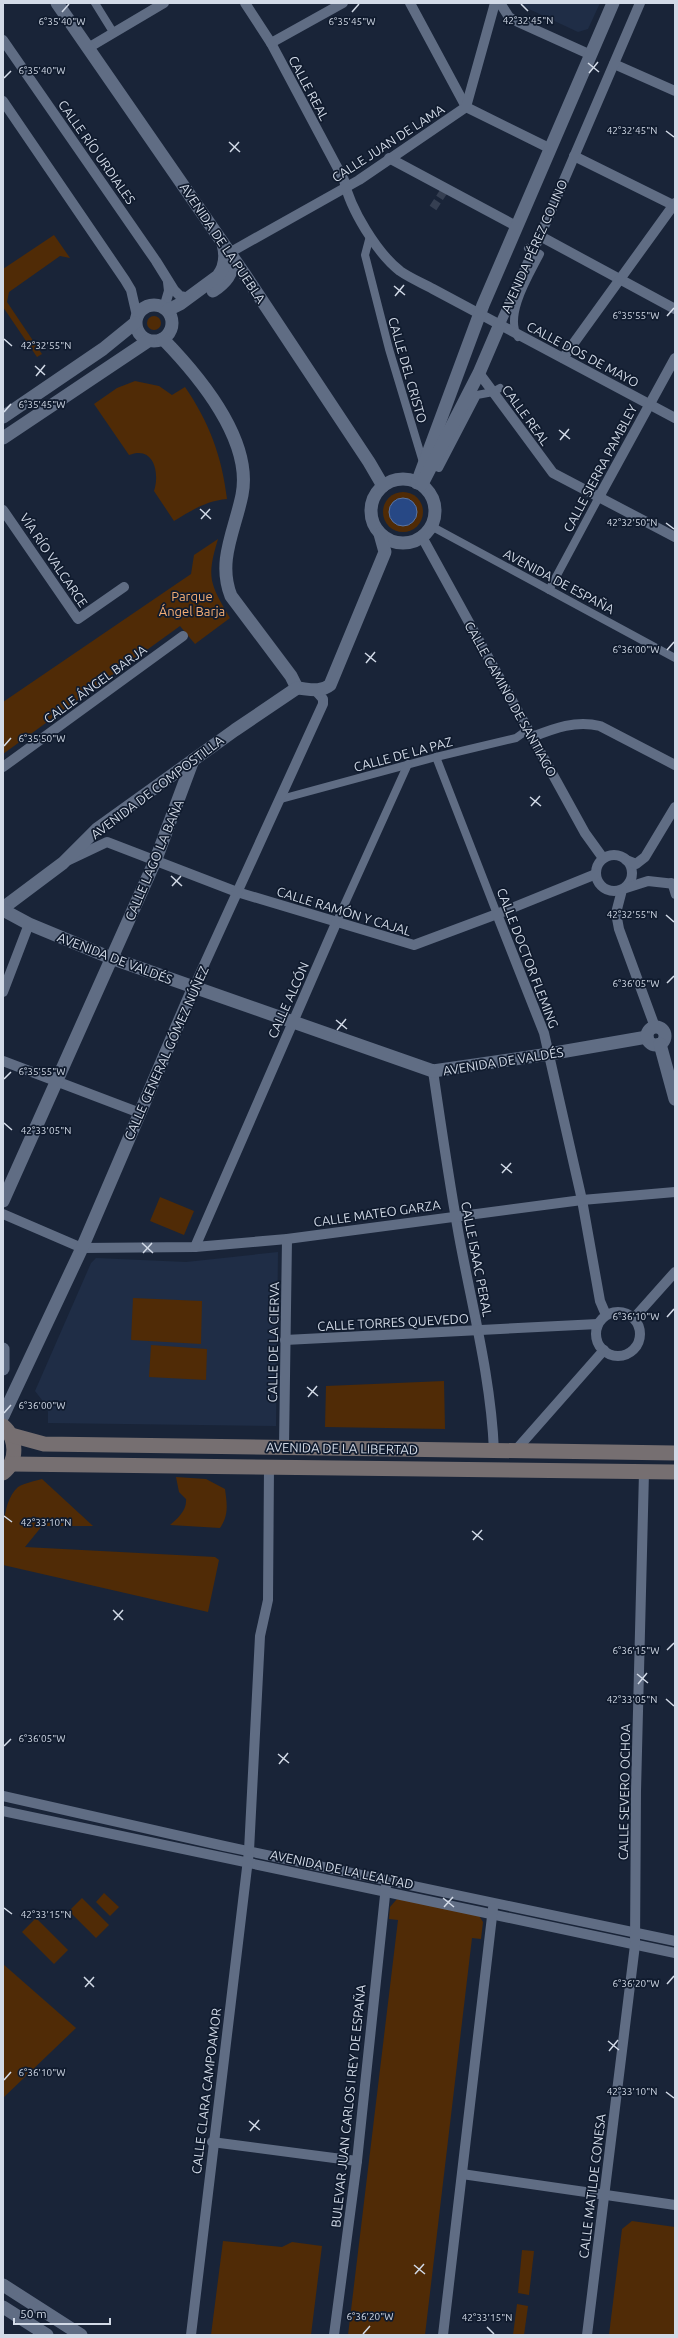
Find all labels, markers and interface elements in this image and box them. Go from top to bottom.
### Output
text: 42°32'45"N [503,15,553,26]
text: 6°35'40"W [38,16,86,27]
text: 6°35'45"W [328,16,376,27]
street label: CALLE REAL [286,53,332,123]
text: 6°35'40"W [18,65,66,76]
street label: CALLE RÍO URDIALES [56,97,139,207]
street label: CALLE JUAN DE LAMA [329,101,447,184]
text: 42°32'45"N [607,125,657,136]
street label: AVENIDA PÉREZ COLINO [497,177,570,315]
street label: AVENIDA DE LA PUEBLA [178,180,269,306]
text: 6°35'55"W [612,310,660,321]
street label: CALLE DEL CRISTO [386,315,430,425]
street label: CALLE DOS DE MAYO [525,319,641,389]
text: 42°32'55"N [21,340,71,351]
street label: CALLE REAL [500,382,553,448]
text: 6°35'45"W [18,399,66,410]
street label: CALLE SIERRA PAMBLEY [560,401,640,534]
street label: VÍA RÍO VALCARCE [18,510,91,609]
text: 42°32'50"N [607,517,657,528]
street label: AVENIDA DE ESPAÑA [501,546,617,616]
park label: Parque Ángel Barja [159,589,225,618]
street label: CALLE CAMINO DE SANTIAGO [462,619,560,779]
street label: CALLE ÁNGEL BARJA [40,641,149,726]
text: 6°36'00"W [612,644,660,655]
street label: AVENIDA DE COMPOSTILLA [88,732,226,841]
text: 6°35'50"W [18,733,66,744]
street label: CALLE DE LA PAZ [352,734,454,774]
street label: CALLE LAGO LA BAÑA [122,797,186,923]
street label: CALLE RAMÓN Y CAJAL [275,884,413,938]
street label: CALLE DOCTOR FLEMING [495,886,561,1030]
text: 42°32'55"N [607,909,657,920]
street label: AVENIDA DE VALDÉS [56,929,175,986]
street label: CALLE ALCÓN [265,960,311,1040]
street label: CALLE GENERAL GÓMEZ NÚÑEZ [120,963,211,1142]
text: 6°36'05"W [612,978,660,989]
street label: AVENIDA DE VALDÉS [442,1044,564,1077]
text: 6°35'55"W [18,1066,66,1077]
text: 42°33'05"N [21,1125,71,1136]
street label: CALLE MATEO GARZA [313,1197,442,1229]
street label: CALLE ISAAC PERAL [459,1200,495,1318]
street label: CALLE DE LA CIERVA [265,1281,281,1403]
street label: CALLE TORRES QUEVEDO [317,1311,469,1334]
text: 6°36'10"W [612,1311,660,1322]
text: 6°36'00"W [18,1400,66,1411]
street label: AVENIDA DE LA LIBERTAD [266,1440,418,1456]
text: 42°33'10"N [21,1517,71,1528]
text: 6°36'15"W [612,1645,660,1656]
text: 42°33'05"N [607,1694,657,1705]
street label: CALLE SEVERO OCHOA [616,1723,632,1860]
text: 6°36'05"W [18,1733,66,1744]
street label: AVENIDA DE LA LEALTAD [269,1847,415,1891]
text: 42°33'15"N [21,1909,71,1920]
text: 6°36'20"W [612,1978,660,1989]
street label: BULEVAR JUAN CARLOS I REY DE ESPAÑA [328,1983,368,2228]
street label: CALLE CLARA CAMPOAMOR [189,2007,223,2175]
text: 6°36'10"W [18,2067,66,2078]
text: 42°33'10"N [607,2086,657,2097]
street label: CALLE MATILDE CONESA [576,2112,608,2259]
scale bar [14,2300,110,2326]
text: 50 m [20,2307,47,2320]
text: 6°36'20"W [346,2311,394,2322]
text: 42°33'15"N [462,2312,512,2323]

